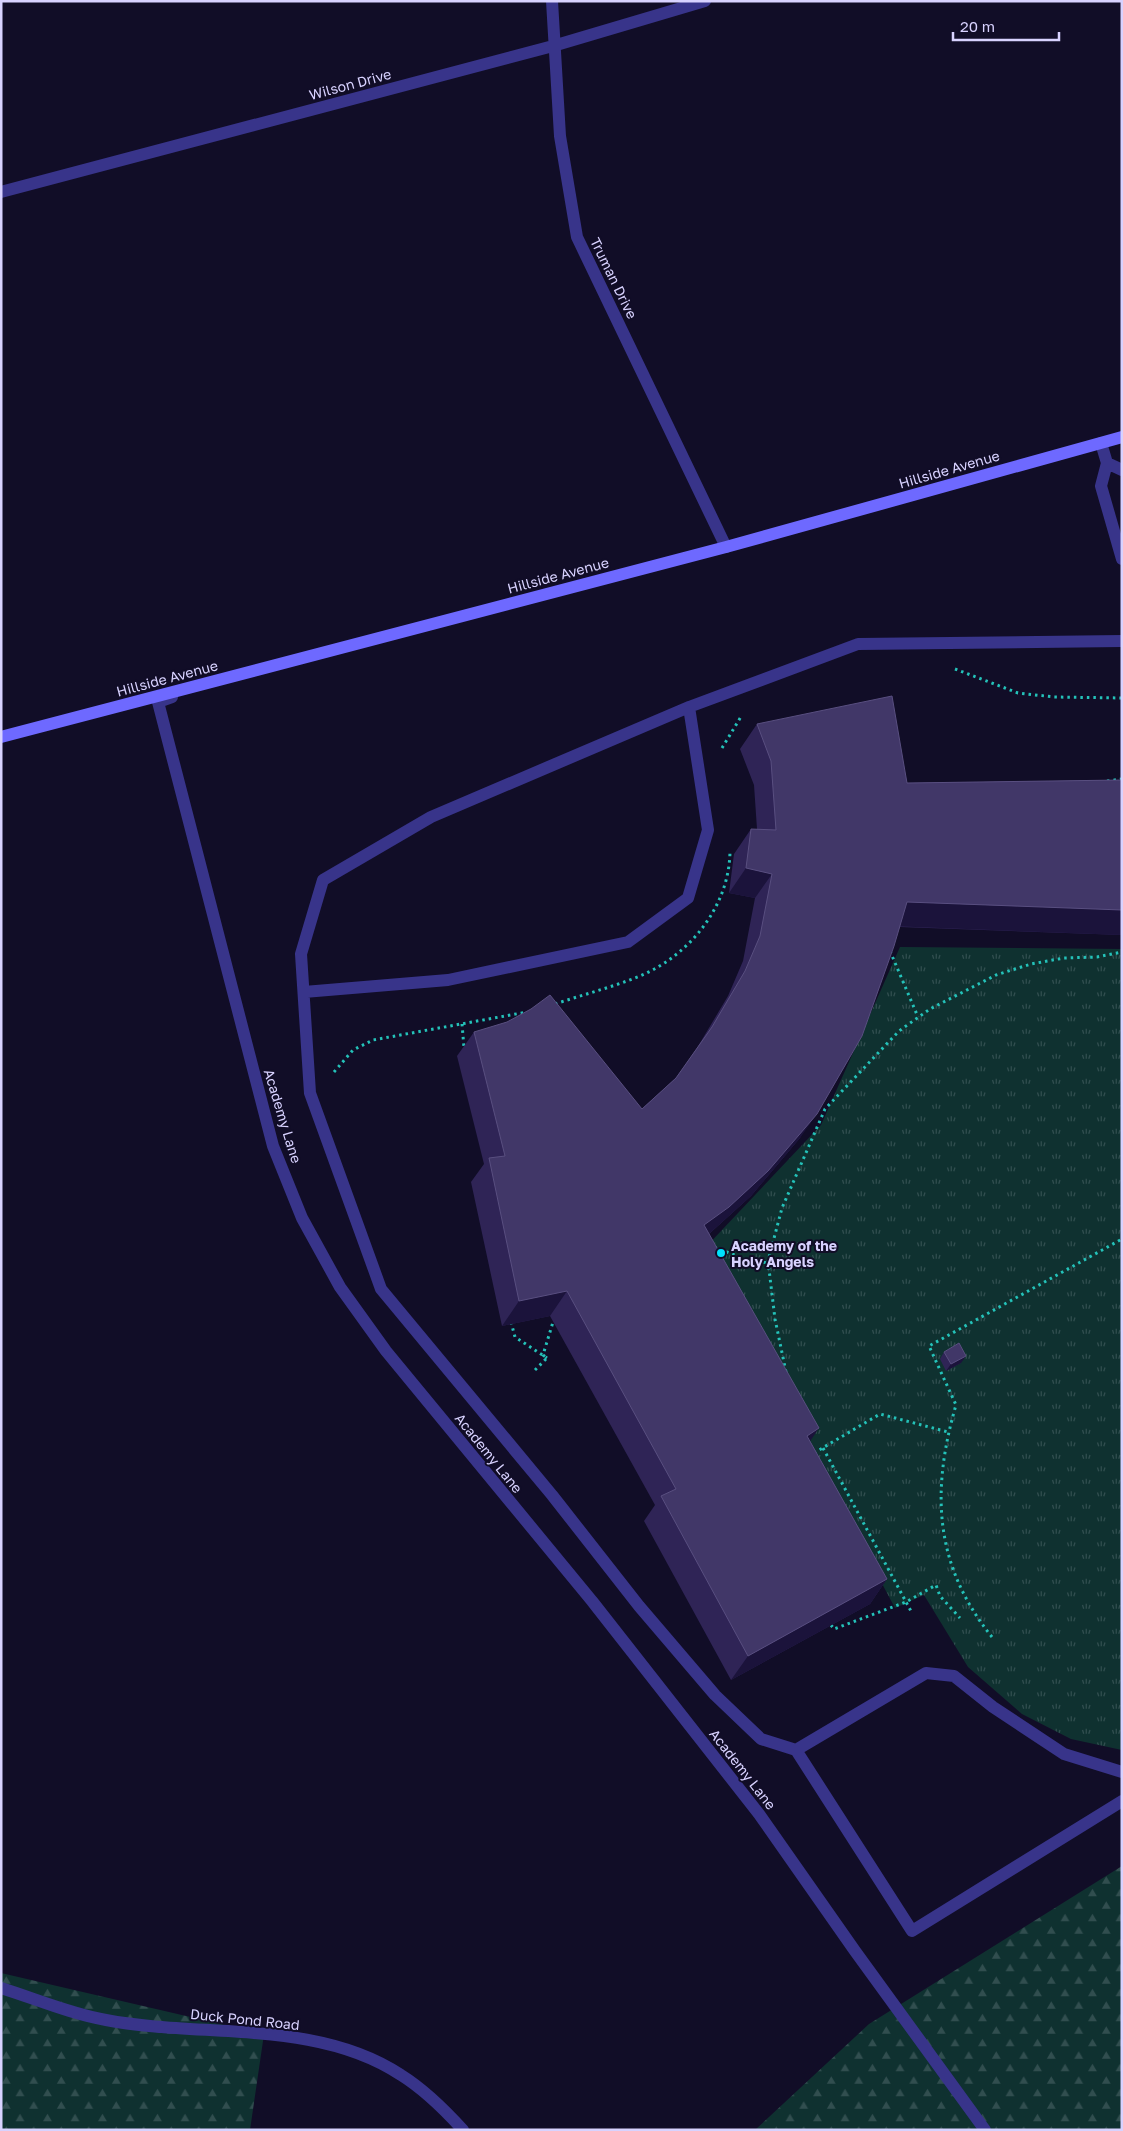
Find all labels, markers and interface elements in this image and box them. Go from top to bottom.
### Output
scale bar [953,10,1059,42]
text: 20 m [960,17,995,35]
street label: Wilson Drive [307,65,393,103]
street label: Truman Drive [587,235,641,321]
street label: Hillside Avenue [897,446,1001,492]
street label: Hillside Avenue [505,553,611,597]
street label: Hillside Avenue [114,656,220,700]
street label: Academy Lane [261,1067,305,1165]
place label: Academy of the Holy Angels [731,1237,837,1270]
marker: Academy of the Holy Angels [715,1247,727,1259]
street label: Academy Lane [452,1410,526,1496]
street label: Academy Lane [706,1725,780,1813]
street label: Duck Pond Road [190,2005,300,2033]

